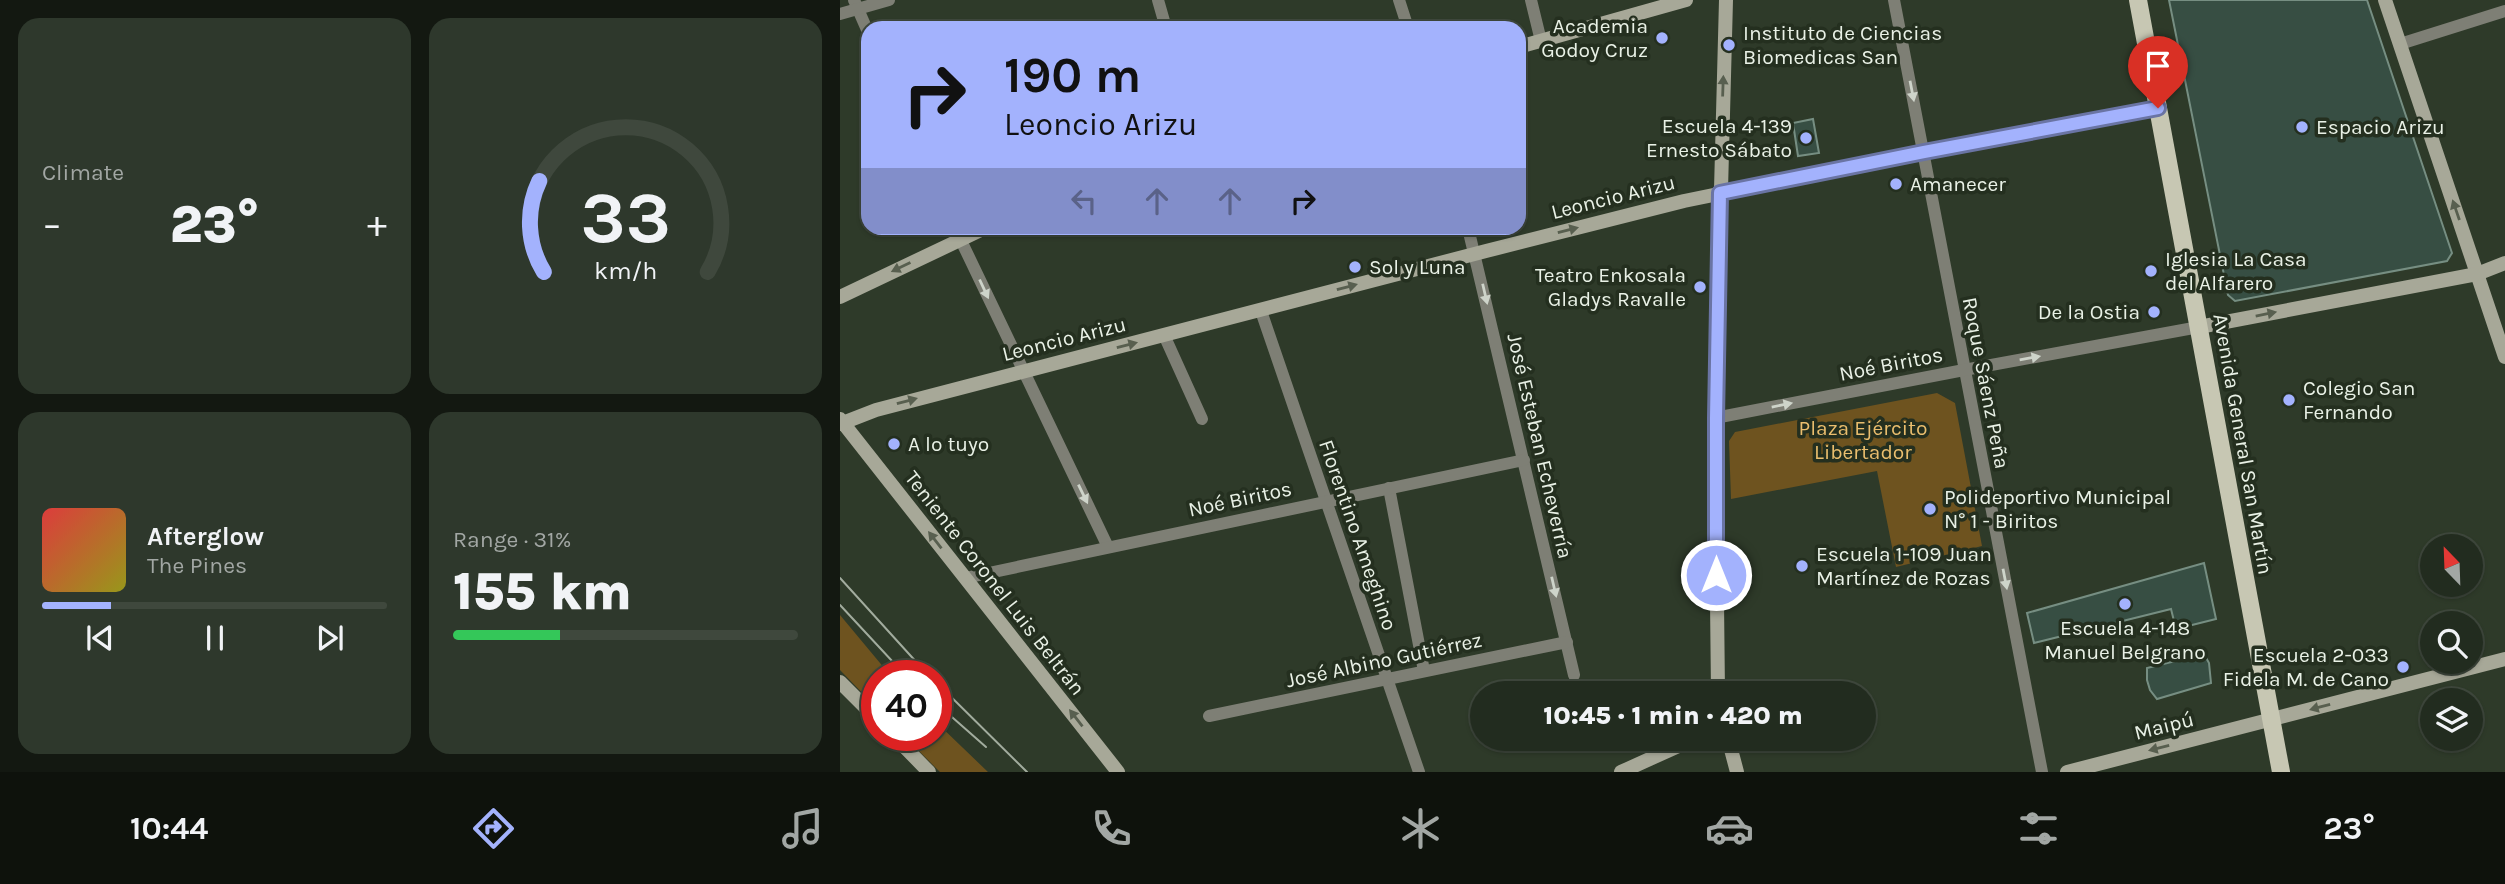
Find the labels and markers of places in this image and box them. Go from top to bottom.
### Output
place label: Academia Godoy Cruz [1541,14,1648,62]
place label: Instituto de Ciencias Biomedicas San [1743,21,1942,69]
marker: Academia Godoy Cruz [1654,30,1670,46]
pin [2128,36,2188,108]
marker: Instituto de Ciencias Biomedicas San [1721,37,1737,53]
place label: Escuela 4-139 Ernesto Sábato [1646,114,1792,162]
place label: Espacio Arizu [2316,115,2445,139]
marker: Espacio Arizu [2294,119,2310,135]
marker: Escuela 4-139 Ernesto Sábato [1798,130,1814,146]
place label: Amanecer [1910,172,2006,196]
marker: Amanecer [1888,176,1904,192]
place label: Iglesia La Casa del Alfarero [2165,247,2307,295]
place label: Sol y Luna [1369,255,1466,279]
marker: Sol y Luna [1347,259,1363,275]
place label: Teatro Enkosala Gladys Ravalle [1535,263,1686,311]
marker: Iglesia La Casa del Alfarero [2143,263,2159,279]
marker: Teatro Enkosala Gladys Ravalle [1692,279,1708,295]
place label: De la Ostia [2038,300,2140,324]
marker: De la Ostia [2146,304,2162,320]
place label: Colegio San Fernando [2303,376,2416,424]
marker: Colegio San Fernando [2281,392,2297,408]
place label: A lo tuyo [908,432,989,456]
marker: A lo tuyo [886,436,902,452]
place label: Polideportivo Municipal N° 1 - Biritos [1944,485,2171,533]
marker: Polideportivo Municipal N° 1 - Biritos [1922,501,1938,517]
place label: Escuela 1-109 Juan Martínez de Rozas [1816,542,1992,590]
marker: Escuela 1-109 Juan Martínez de Rozas [1794,558,1810,574]
marker: Escuela 4-148 Manuel Belgrano [2117,596,2133,612]
place label: Escuela 4-148 Manuel Belgrano [2044,616,2206,664]
place label: Escuela 2-033 Fidela M. de Cano [2223,643,2389,691]
marker: Escuela 2-033 Fidela M. de Cano [2395,659,2411,675]

